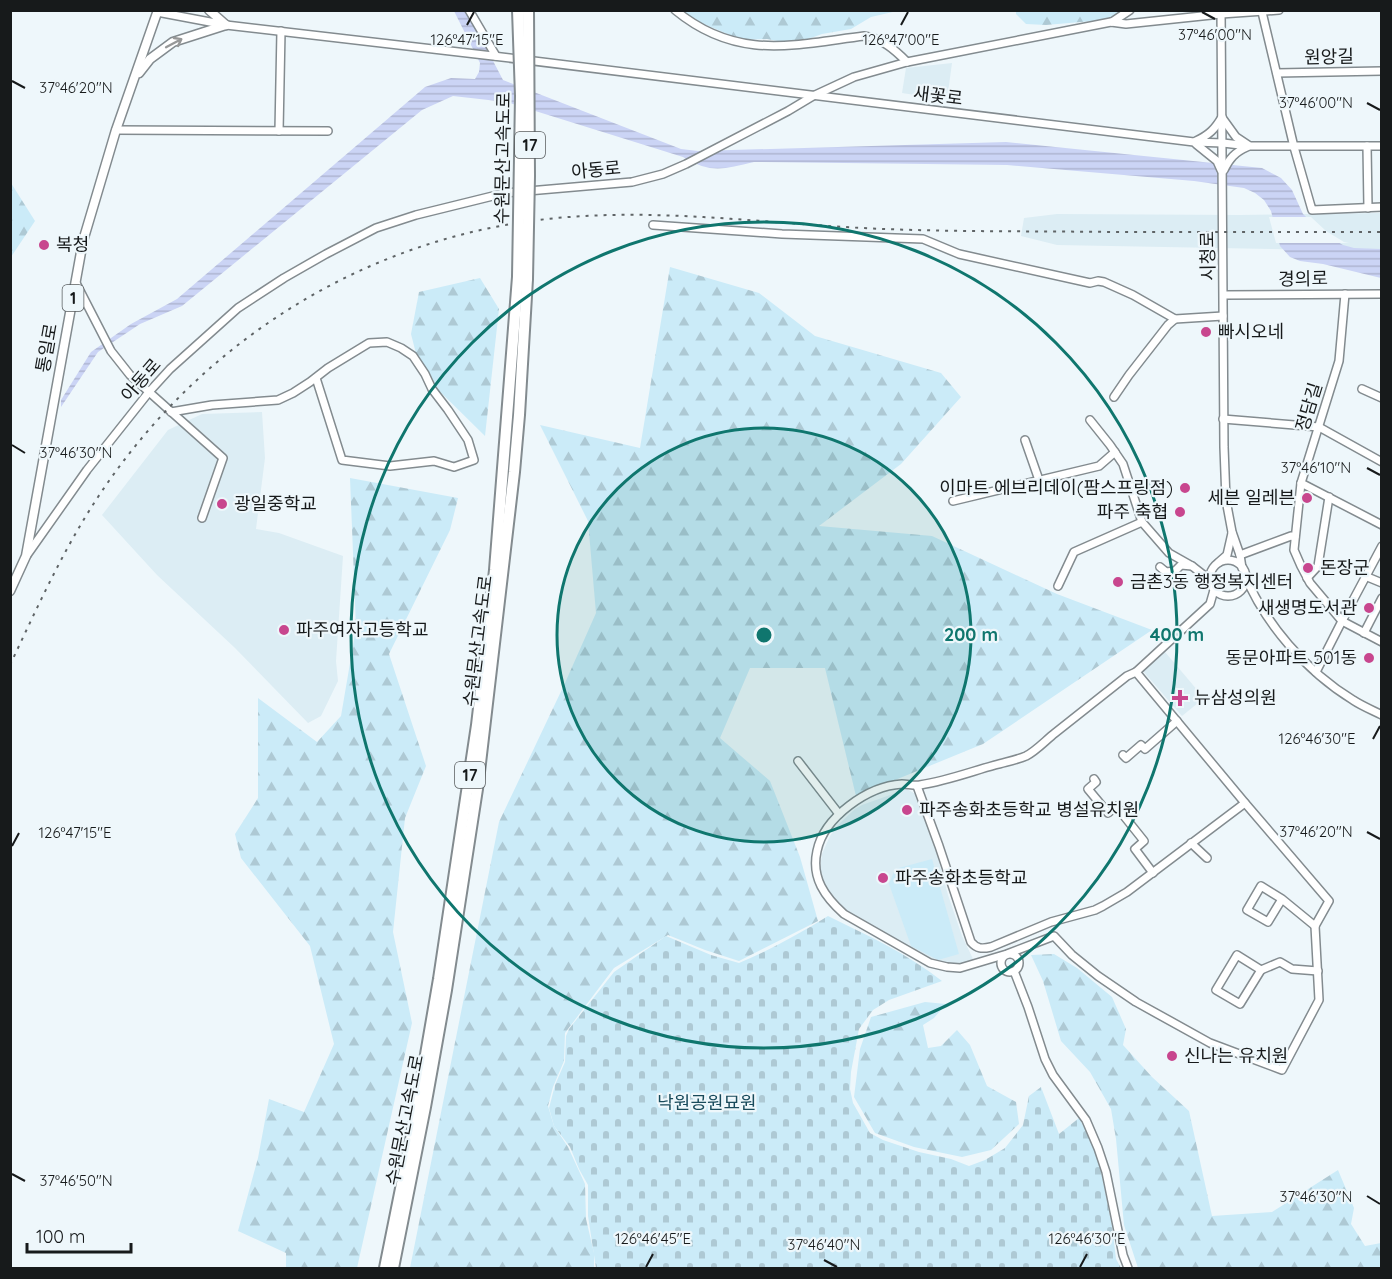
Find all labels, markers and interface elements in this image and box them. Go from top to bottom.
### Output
text: 37°46'00"N [1178,25,1252,44]
text: 126°47'15"E [431,30,503,49]
text: 126°47'00"E [862,30,940,49]
one-way arrow [165,36,183,48]
street label: 원앙길 [1304,45,1354,68]
text: 37°46'20"N [39,78,113,97]
street label: 새꽃로 [912,81,964,110]
street label: 수원문산고속도로 [490,92,515,224]
text: 37°46'00"N [1279,93,1353,112]
road number: 17 [515,132,545,158]
street label: 아동로 [570,156,622,183]
street label: 시청로 [1196,231,1219,281]
place label: 복청 [56,233,89,256]
marker: 복청 [37,238,51,252]
street label: 경의로 [1278,267,1328,290]
road number: 1 [62,285,84,311]
place label: 빠시오네 [1218,320,1284,343]
street label: 통일로 [31,321,62,374]
marker: 빠시오네 [1199,325,1213,339]
street label: 아동로 [116,353,166,406]
street label: 정담길 [1290,380,1327,434]
text: 37°46'30"N [40,443,112,462]
text: 37°46'10"N [1281,458,1351,477]
place label: 이마트 에브리데이(팜스프링점) [939,476,1173,499]
marker: 이마트 에브리데이(팜스프링점) [1178,481,1192,495]
place label: 세븐 일레븐 [1207,486,1295,509]
marker: 세븐 일레븐 [1300,491,1314,505]
place label: 광일중학교 [234,492,317,515]
marker: 광일중학교 [215,497,229,511]
place label: 파주 축협 [1097,500,1168,523]
marker: 파주 축협 [1173,505,1187,519]
place label: 돈장군 [1320,556,1370,579]
marker: 돈장군 [1301,561,1315,575]
place label: 금촌3동 행정복지센터 [1130,570,1293,593]
street label: 수원문산고속도로 [458,574,497,708]
marker: 금촌3동 행정복지센터 [1111,575,1125,589]
place label: 새생명도서관 [1258,596,1357,619]
marker: 새생명도서관 [1362,601,1376,615]
place label: 파주여자고등학교 [296,618,428,641]
marker: 파주여자고등학교 [277,623,291,637]
text: 200 m [944,623,998,646]
text: 400 m [1150,623,1204,646]
centre of rings [754,625,774,645]
place label: 동문아파트 501동 [1226,646,1357,669]
marker: 동문아파트 501동 [1362,651,1376,665]
place label: 뉴삼성의원 [1194,686,1277,709]
marker: 뉴삼성의원 [1171,689,1189,707]
text: 126°46'30"E [1279,729,1355,748]
road number: 17 [455,762,485,788]
place label: 파주송화초등학교 병설유치원 [919,798,1139,821]
marker: 파주송화초등학교 병설유치원 [900,803,914,817]
text: 37°46'20"N [1279,822,1353,841]
text: 126°47'15"E [39,823,111,842]
place label: 파주송화초등학교 [895,866,1027,889]
marker: 파주송화초등학교 [876,871,890,885]
place label: 신나는 유치원 [1184,1044,1288,1067]
marker: 신나는 유치원 [1165,1049,1179,1063]
street label: 수원문산고속도로 [381,1053,428,1187]
park label: 낙원공원묘원 [657,1091,757,1114]
text: 37°46'50"N [39,1171,113,1190]
text: 37°46'30"N [1280,1187,1352,1206]
scale bar [27,1216,130,1254]
text: 100 m [36,1225,85,1248]
text: 126°46'45"E [615,1229,691,1248]
text: 126°46'30"E [1049,1229,1125,1248]
text: 37°46'40"N [788,1235,860,1254]

